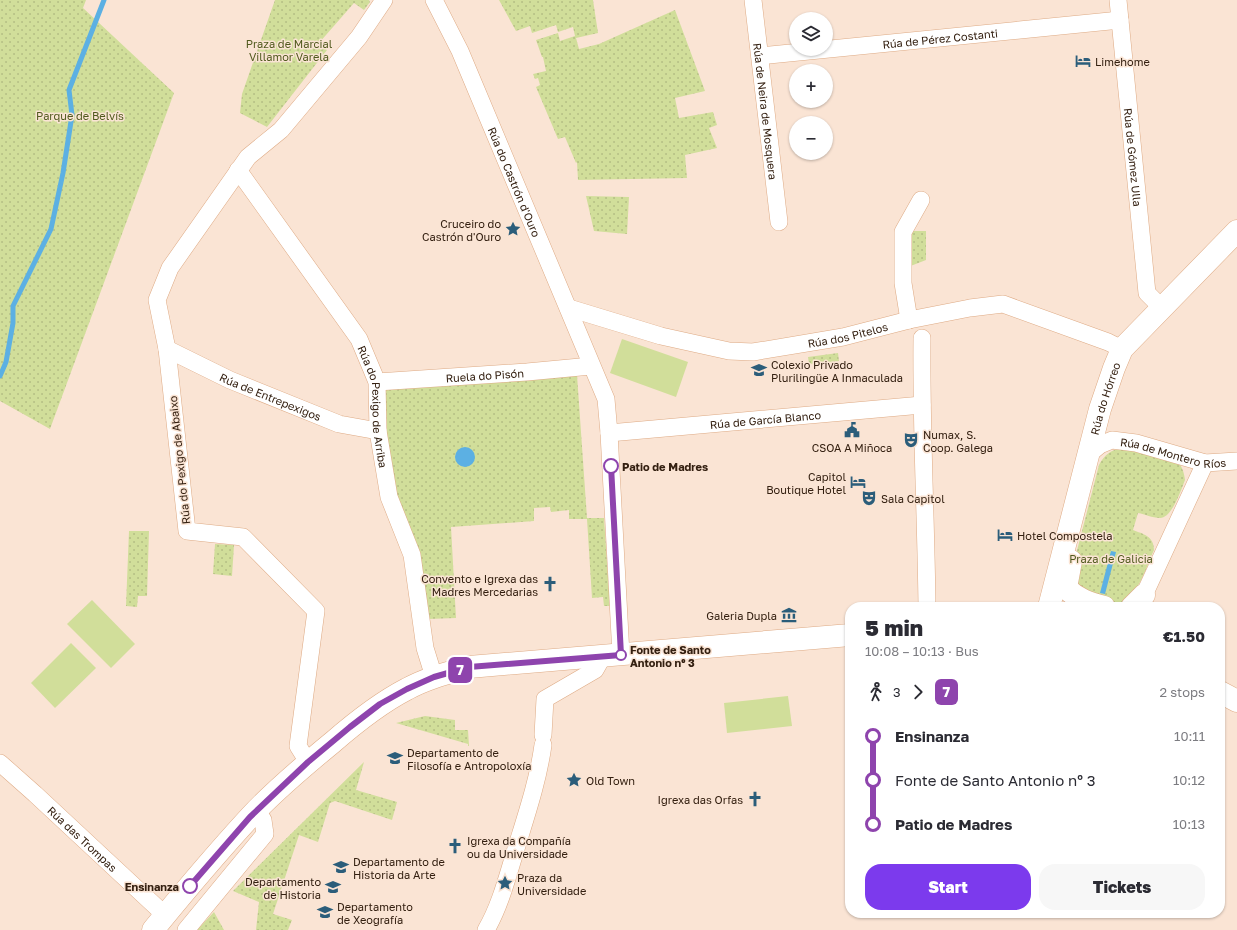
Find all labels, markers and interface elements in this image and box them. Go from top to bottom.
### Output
map controls [789,12,833,160]
button: layers [789,12,833,56]
street label: Rúa de Pérez Costanti [882,26,998,50]
park label: Praza de Marcial Villamor Varela [246,37,333,63]
street label: Rúa de Neira de Mosquera [752,42,780,180]
hotel icon: Limehome [1074,52,1092,70]
place label: Limehome [1095,55,1150,68]
button: + [789,64,833,108]
street label: Rúa de Gómez Ulla [1122,107,1145,207]
park label: Parque de Belvís [36,109,124,122]
button: − [789,116,833,160]
street label: Rúa do Castrón d'Ouro [486,125,544,239]
place label: Cruceiro do Castrón d'Ouro [422,217,501,243]
place icon: Cruceiro do Castrón d'Ouro [504,220,522,238]
street label: Rúa dos Pitelos [807,319,889,349]
street label: Rúa do Pexigo de Arriba [356,343,391,469]
place label: Colexio Privado Plurilingüe A Inmaculada [771,358,903,384]
street label: Rúa do Hórreo [1087,360,1122,436]
school or university icon: Colexio Privado Plurilingüe A Inmaculada [750,361,768,379]
street label: Ruela do Pisón [445,366,524,384]
street label: Rúa de Entrepexigos [218,370,323,423]
street label: Rúa do Pexigo de Abaixo [166,395,192,525]
street label: Rúa de García Blanco [709,408,822,430]
public building icon: CSOA A Miñoca [843,421,861,439]
place label: Numax, S. Coop. Galega [923,428,993,454]
theatre icon: Numax, S. Coop. Galega [902,431,920,449]
street label: Rúa de Montero Ríos [1120,435,1227,470]
place label: CSOA A Miñoca [812,441,892,454]
marker: Patio de Madres [603,458,619,474]
place label: Patio de Madres [622,460,708,473]
place label: Capitol Boutique Hotel [766,470,846,496]
hotel icon: Capitol Boutique Hotel [849,473,867,491]
theatre icon: Sala Capitol [860,489,878,507]
place label: Sala Capitol [881,492,945,505]
hotel icon: Hotel Compostela [996,526,1014,544]
place label: Hotel Compostela [1017,529,1113,542]
park label: Praza de Galicia [1069,552,1153,565]
place label: Convento e Igrexa das Madres Mercedarias [421,572,538,598]
church icon: Convento e Igrexa das Madres Mercedarias [541,575,559,593]
museum icon: Galeria Dupla [780,606,798,624]
place label: Galeria Dupla [706,609,777,622]
text: 5 min [865,614,923,641]
text: €1.50 [1163,627,1205,645]
place label: Fonte de Santo Antonio nº 3 [630,643,711,669]
text: 10:08 – 10:13 · Bus [865,643,979,659]
marker: Fonte de Santo Antonio nº 3 [615,649,627,661]
line badge: 7 [447,657,473,683]
text: 7 [456,661,464,678]
icon: walk [865,681,887,703]
icon: forward [907,681,929,703]
text: 7 [943,683,950,700]
text: 3 [893,684,901,700]
text: 2 stops [1159,684,1205,700]
text: Ensinanza [895,727,969,745]
text: 10:11 [1174,728,1205,744]
place label: Departamento de Filosofía e Antropoloxía [407,746,531,772]
school or university icon: Departamento de Filosofía e Antropoloxía [386,749,404,767]
place icon: Old Town [565,771,583,789]
text: Fonte de Santo Antonio nº 3 [895,771,1095,789]
text: 10:12 [1173,772,1205,788]
place label: Old Town [586,774,635,787]
church icon: Igrexa das Orfas [746,790,764,808]
place label: Igrexa das Orfas [657,793,743,806]
street label: Rúa das Trompas [46,803,120,874]
text: Patio de Madres [895,815,1012,833]
text: 10:13 [1173,816,1205,832]
place label: Igrexa da Compañía ou da Universidade [467,834,571,860]
church icon: Igrexa da Compañía ou da Universidade [446,837,464,855]
place label: Departamento de Historia da Arte [353,855,445,881]
school or university icon: Departamento de Historia da Arte [332,858,350,876]
button: Start [865,864,1031,910]
button: Tickets [1039,864,1205,910]
place label: Praza da Universidade [517,871,586,897]
place icon: Praza da Universidade [496,874,514,892]
place label: Departamento de Historia [245,875,321,901]
marker: Ensinanza [182,878,198,894]
school or university icon: Departamento de Historia [324,878,342,896]
place label: Ensinanza [125,880,179,893]
place label: Departamento de Xeografía [337,900,413,926]
school or university icon: Departamento de Xeografía [316,903,334,921]

